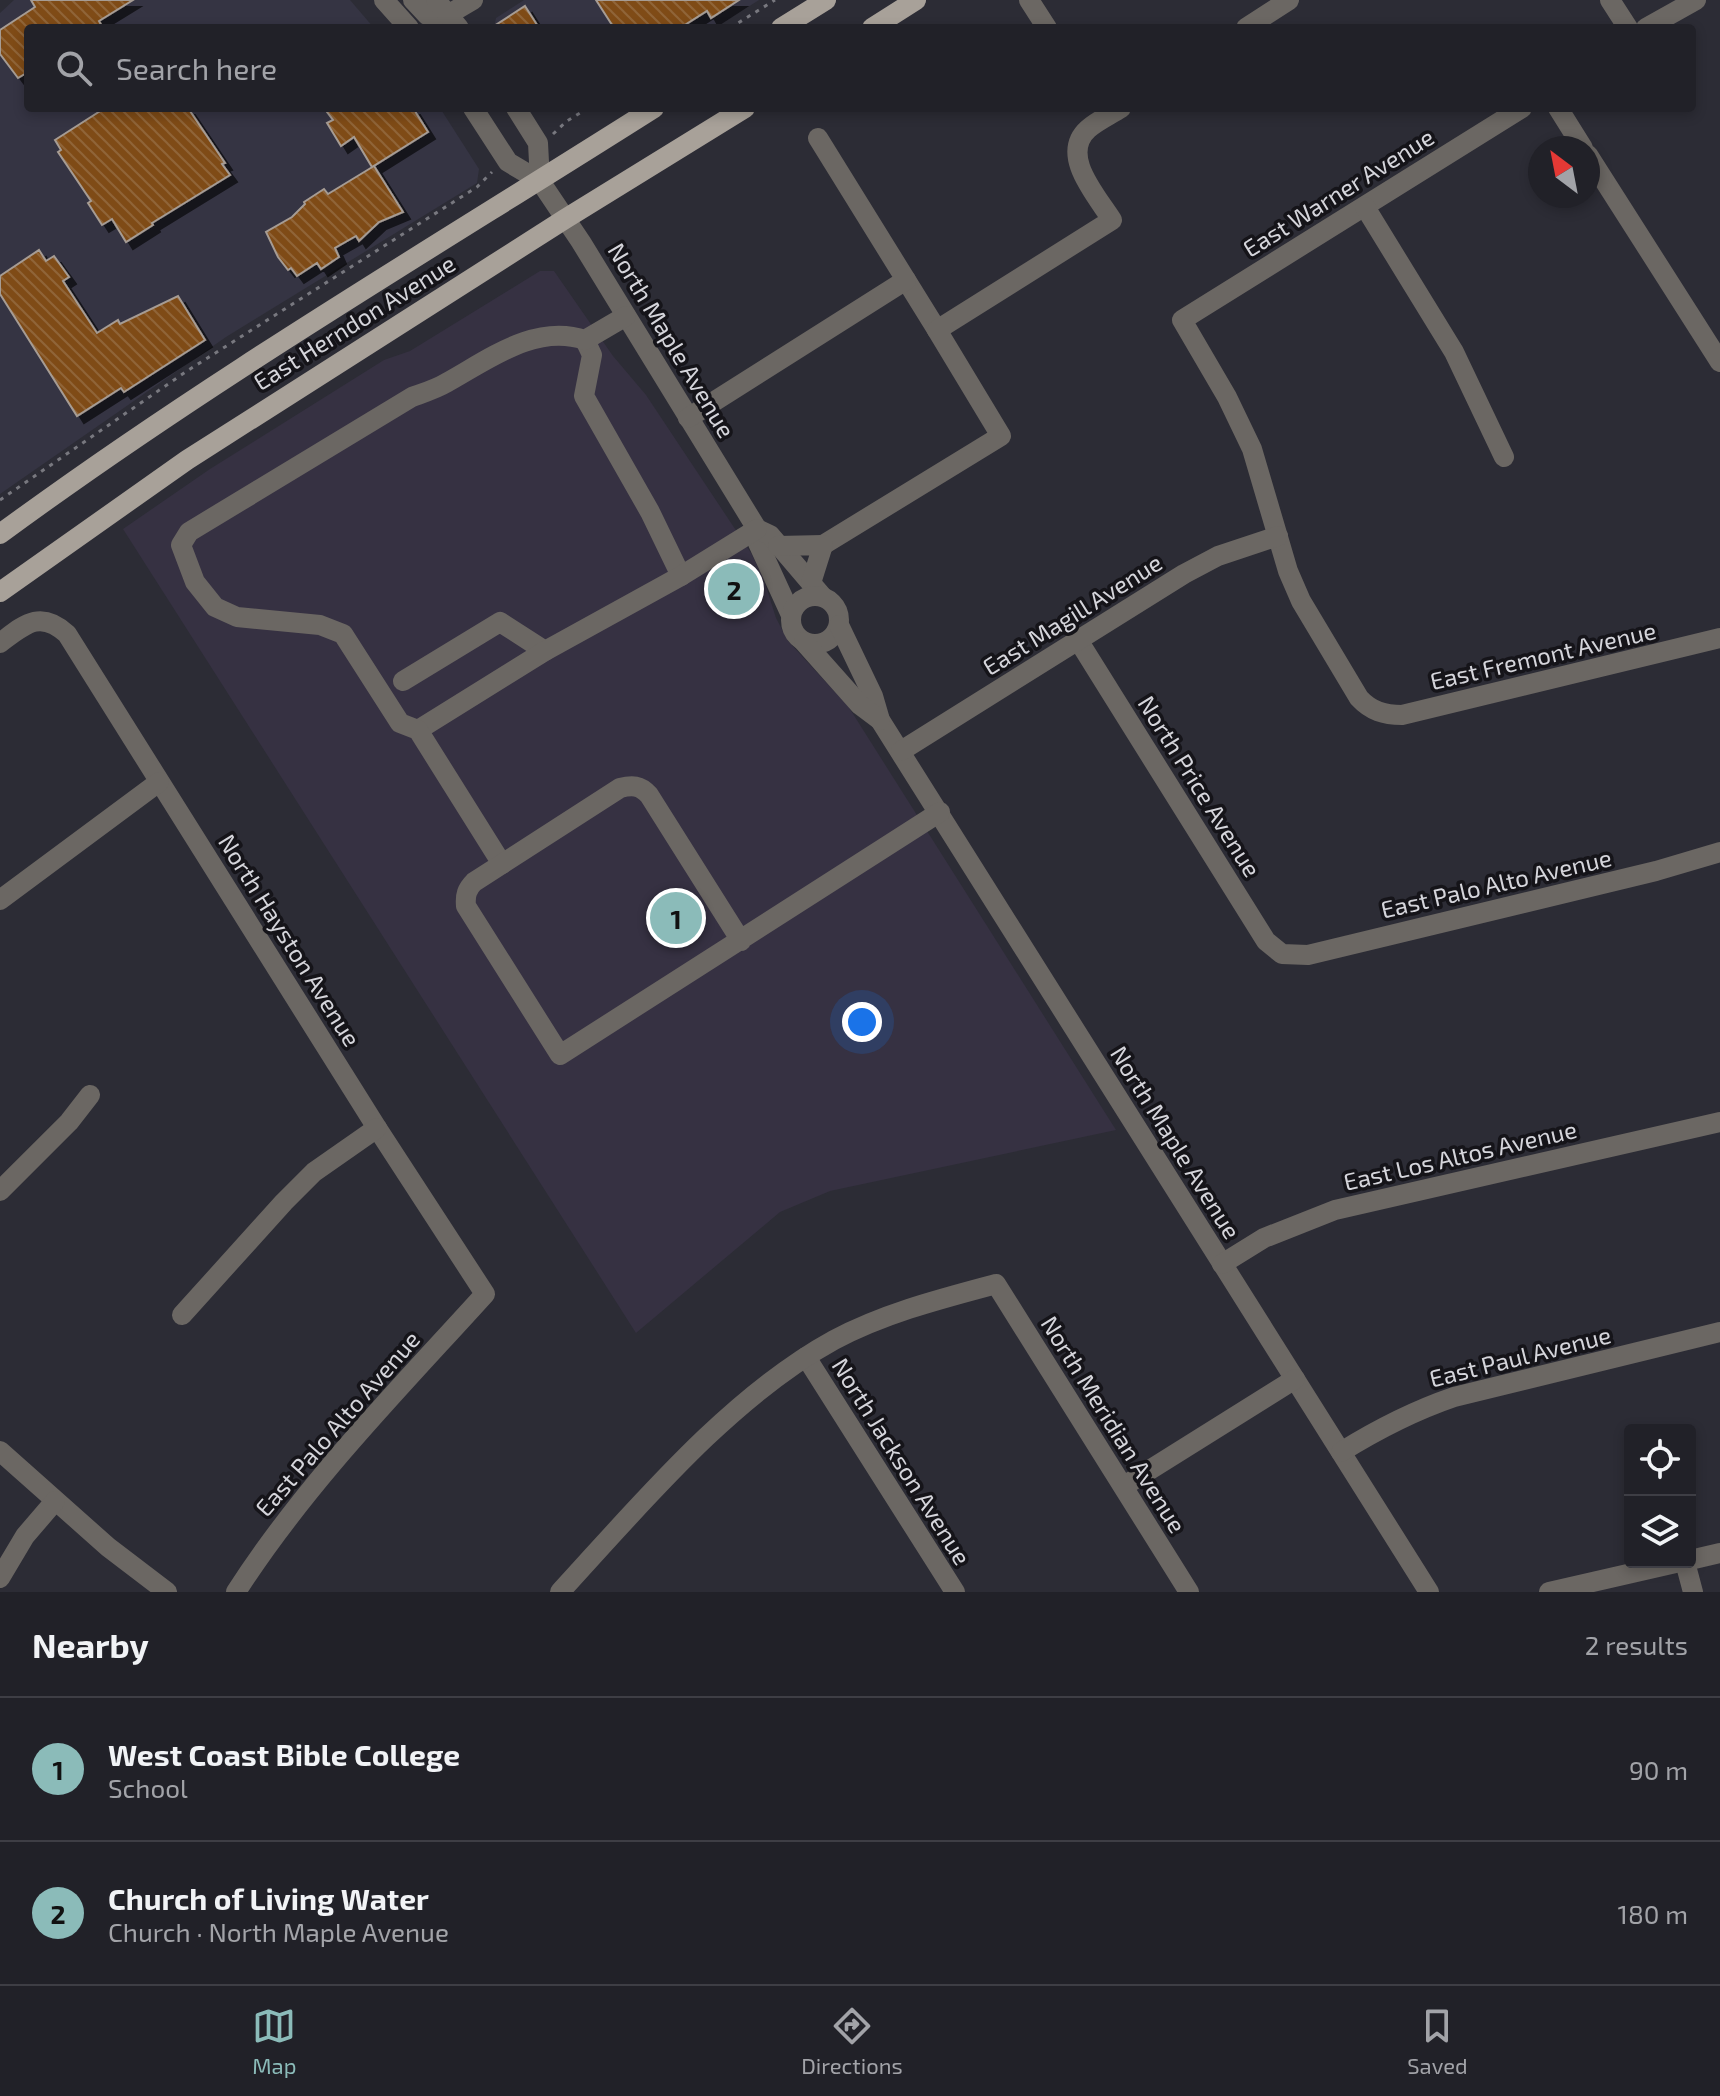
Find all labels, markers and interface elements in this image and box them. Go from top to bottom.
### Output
search box [24,24,1696,112]
icon: search [52,46,96,90]
text: Search here [116,50,277,86]
street label: East Warner Avenue [1237,122,1439,262]
north arrow [1528,136,1600,208]
street label: North Maple Avenue [602,237,742,443]
street label: East Herndon Avenue [248,248,460,396]
street label: East Magill Avenue [977,547,1167,681]
pin: 2 [708,559,760,619]
street label: East Fremont Avenue [1427,615,1659,695]
street label: North Price Avenue [1133,690,1267,882]
street label: North Hayston Avenue [213,829,367,1051]
street label: East Palo Alto Avenue [1378,842,1614,924]
pin: 1 [650,888,702,948]
your location [842,1002,882,1042]
street label: North Maple Avenue [1105,1040,1247,1244]
street label: East Los Altos Avenue [1341,1114,1579,1196]
street label: North Meridian Avenue [1035,1310,1193,1538]
street label: East Paul Avenue [1426,1319,1614,1393]
street label: East Palo Alto Avenue [249,1324,425,1522]
street label: North Jackson Avenue [827,1352,977,1570]
map controls [1624,1424,1696,1568]
button: locate [1624,1424,1696,1496]
button: layers [1624,1496,1696,1568]
text: Nearby [32,1624,149,1665]
text: 2 results [1585,1629,1688,1660]
text: West Coast Bible College [108,1736,460,1772]
text: 1 [52,1754,64,1785]
text: 90 m [1629,1754,1688,1785]
text: School [108,1772,188,1803]
text: Church of Living Water [108,1880,429,1916]
text: 2 [50,1898,66,1929]
text: 180 m [1618,1898,1688,1929]
text: Church · North Maple Avenue [108,1916,449,1947]
tab: Map [252,2004,296,2078]
tab: Directions [801,2004,903,2078]
tab: Saved [1407,2004,1468,2078]

